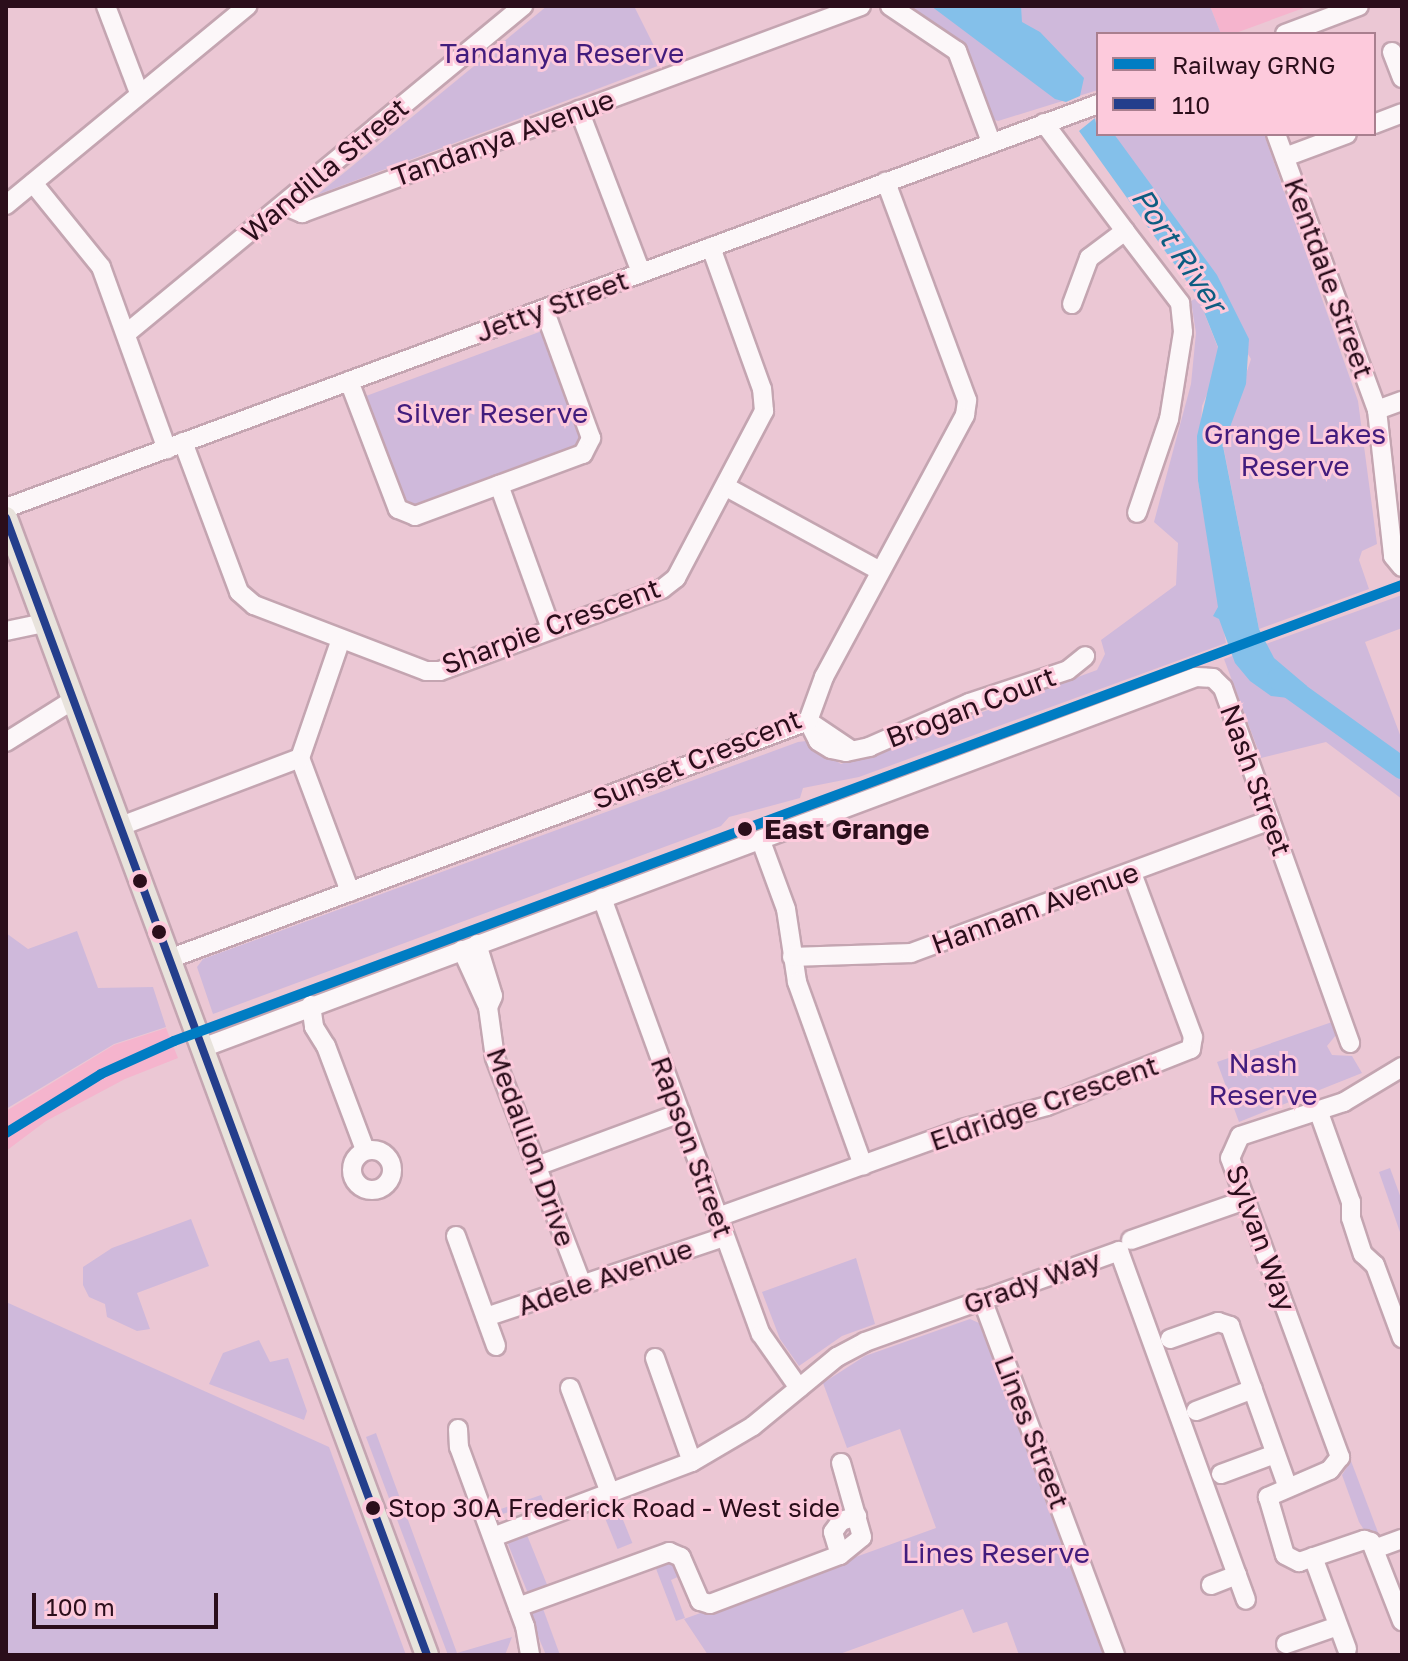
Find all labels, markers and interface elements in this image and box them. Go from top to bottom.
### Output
legend [1096,32,1376,136]
park label: Tandanya Reserve [440,36,684,70]
text: Railway GRNG [1172,50,1335,79]
street label: Tandanya Avenue [387,82,619,194]
text: 110 [1172,90,1210,119]
street label: Wandilla Street [235,91,415,249]
street label: Kentdale Street [1277,173,1381,383]
water label: Port River [1124,181,1234,319]
street label: Jetty Street [471,263,633,349]
park label: Silver Reserve [396,396,588,430]
park label: Grange Lakes Reserve [1204,417,1386,483]
street label: Sharpie Crescent [437,571,665,681]
street label: Brogan Court [881,659,1061,755]
street label: Nash Street [1213,700,1299,860]
street label: Sunset Crescent [588,702,806,816]
place label: East Grange [764,812,929,846]
marker: East Grange [733,817,757,841]
street label: Hannam Avenue [927,855,1143,961]
unlabelled marker [132,873,148,889]
unlabelled marker [151,924,167,940]
street label: Medallion Drive [479,1043,583,1251]
park label: Nash Reserve [1208,1046,1318,1112]
street label: Eldridge Crescent [925,1048,1163,1158]
street label: Rapson Street [644,1052,740,1242]
street label: Sylvan Way [1219,1160,1303,1316]
street label: Adele Avenue [513,1231,697,1323]
street label: Grady Way [959,1243,1105,1321]
street label: Lines Street [987,1351,1077,1513]
place label: Stop 30A Frederick Road - West side [388,1492,840,1524]
marker: Stop 30A Frederick Road - West side [365,1500,381,1516]
park label: Lines Reserve [902,1536,1090,1570]
scale bar [36,1577,222,1627]
text: 100 m [46,1592,115,1621]

